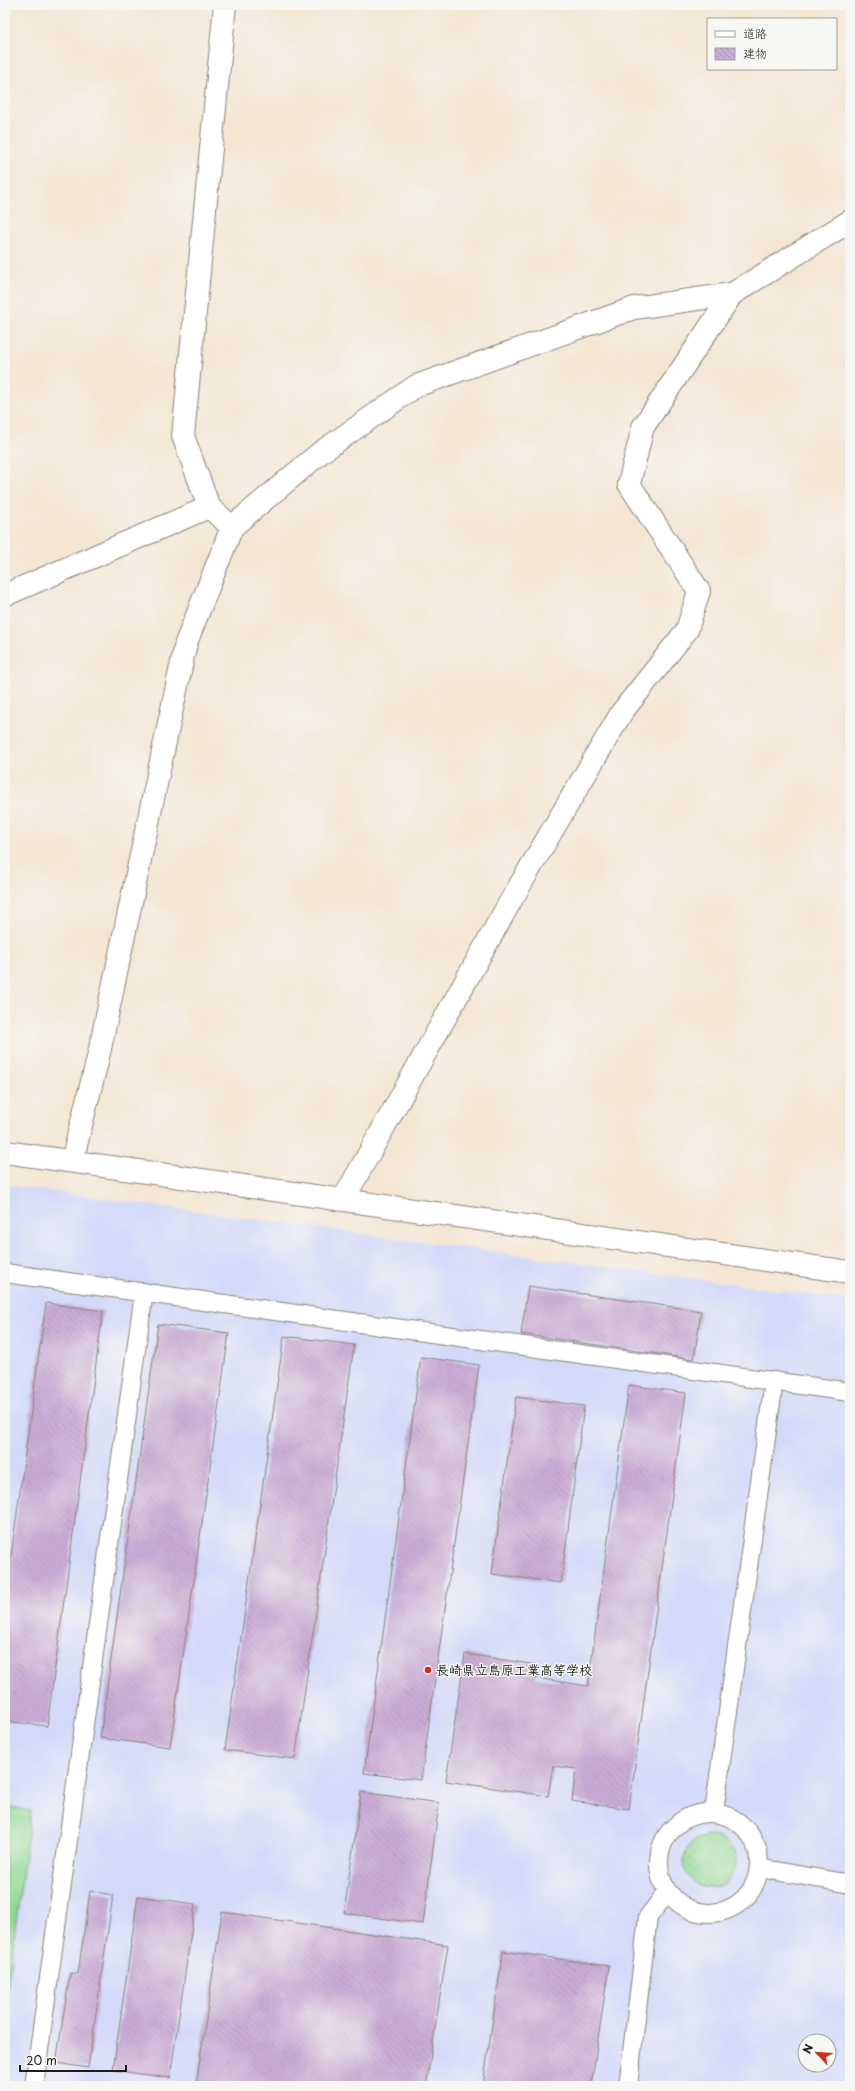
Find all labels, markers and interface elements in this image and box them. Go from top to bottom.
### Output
legend [707,18,837,70]
text: 道路 [743,24,767,42]
text: 建物 [743,44,767,62]
place label: 長崎県立島原工業高等学校 [436,1660,592,1679]
marker: 長崎県立島原工業高等学校 [423,1665,433,1675]
north arrow [797,2033,837,2073]
text: N [798,2041,817,2056]
scale bar [20,2047,126,2073]
text: 20 m [26,2051,57,2069]

